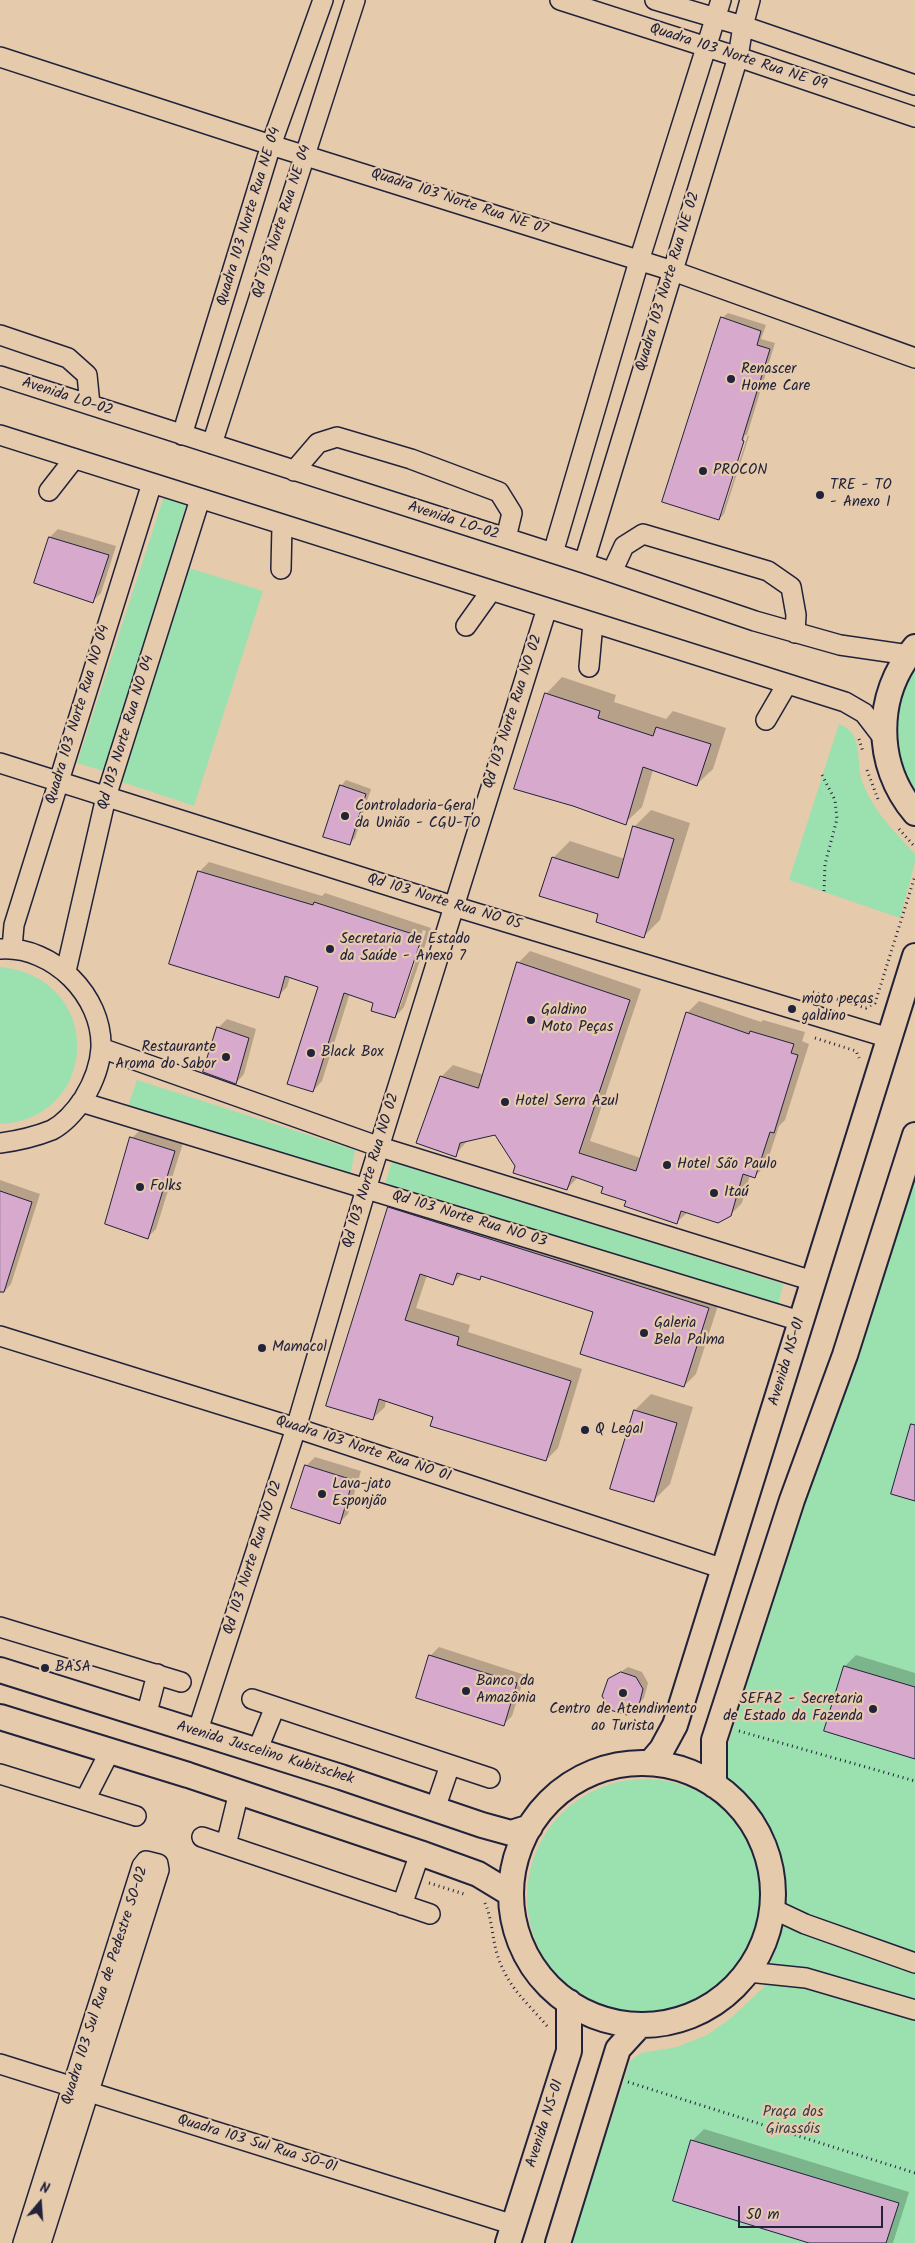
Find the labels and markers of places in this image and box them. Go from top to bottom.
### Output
place label: Renascer Home Care [741,361,810,396]
marker: Renascer Home Care [725,373,737,385]
place label: PROCON [713,462,767,480]
marker: PROCON [697,465,709,477]
place label: TRE - TO - Anexo I [830,477,892,512]
marker: TRE - TO - Anexo I [814,489,826,501]
place label: Controladoria-Geral da União - CGU-TO [355,798,480,833]
marker: Controladoria-Geral da União - CGU-TO [339,810,351,822]
place label: Secretaria de Estado da Saúde - Anexo 7 [340,931,470,966]
marker: Secretaria de Estado da Saúde - Anexo 7 [324,943,336,955]
place label: moto peças galdino [802,991,873,1026]
place label: Galdino Moto Peças [541,1002,613,1037]
marker: moto peças galdino [786,1003,798,1015]
marker: Galdino Moto Peças [525,1014,537,1026]
place label: Restaurante Aroma do Sabor [115,1039,216,1074]
place label: Black Box [321,1044,384,1062]
marker: Black Box [305,1047,317,1059]
marker: Restaurante Aroma do Sabor [220,1051,232,1063]
place label: Hotel Serra Azul [515,1093,618,1111]
marker: Hotel Serra Azul [499,1096,511,1108]
place label: Hotel São Paulo [677,1156,777,1174]
marker: Hotel São Paulo [661,1159,673,1171]
place label: Folks [150,1178,182,1196]
marker: Folks [134,1181,146,1193]
place label: Itaú [724,1184,749,1202]
marker: Itaú [708,1187,720,1199]
place label: Galeria Bela Palma [654,1315,725,1350]
marker: Galeria Bela Palma [638,1327,650,1339]
place label: Mamacol [272,1339,327,1357]
marker: Mamacol [256,1342,268,1354]
place label: Q Legal [595,1421,643,1439]
marker: Q Legal [579,1424,591,1436]
place label: Lava-jato Esponjão [332,1476,391,1511]
marker: Lava-jato Esponjão [316,1488,328,1500]
place label: BASA [55,1659,91,1677]
marker: BASA [39,1662,51,1674]
place label: Banco da Amazônia [476,1673,536,1708]
marker: Banco da Amazônia [460,1685,472,1697]
marker: Centro de Atendimento ao Turista [617,1687,629,1699]
place label: SEFAZ - Secretaria de Estado da Fazenda [723,1691,863,1726]
place label: Centro de Atendimento ao Turista [549,1701,697,1736]
marker: SEFAZ - Secretaria de Estado da Fazenda [867,1703,879,1715]

